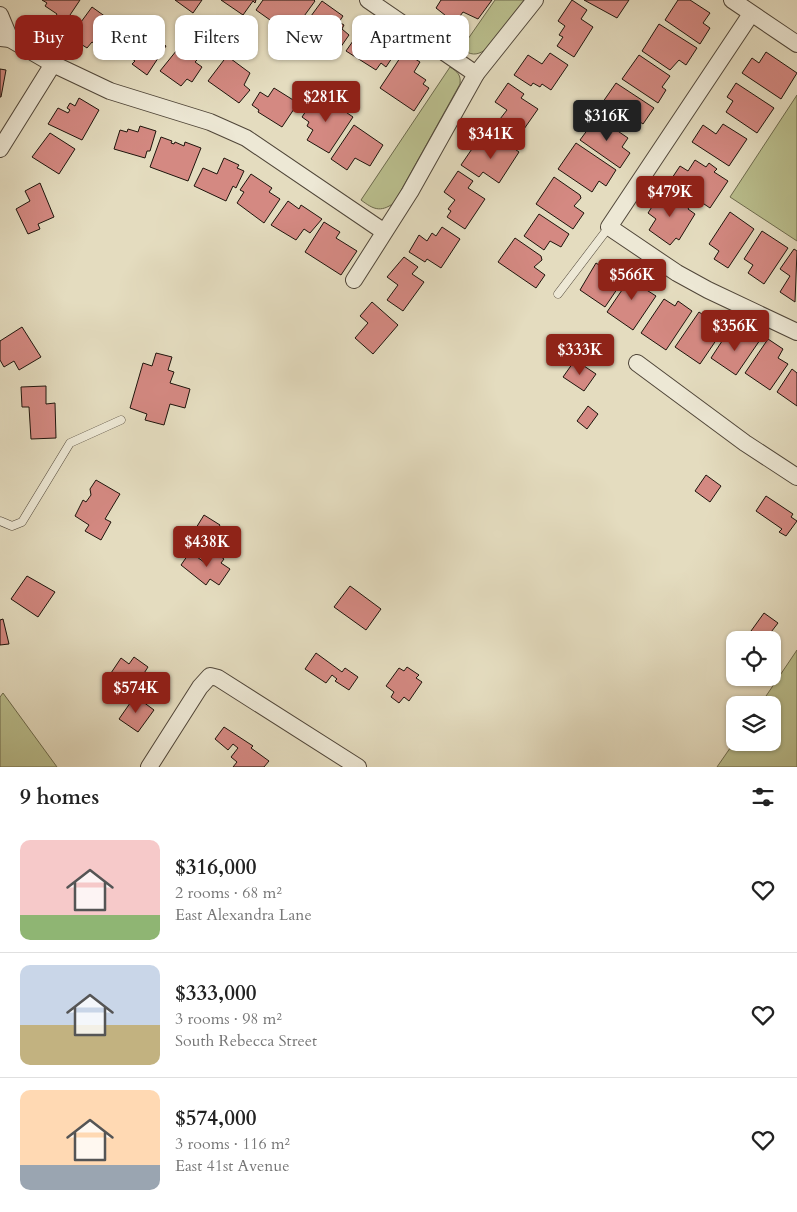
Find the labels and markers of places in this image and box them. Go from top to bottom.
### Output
pin: $281K [291,80,361,123]
pin: $316K [572,100,642,142]
pin: $341K [456,118,526,160]
pin: $479K [635,176,705,218]
pin: $566K [597,258,667,301]
pin: $356K [700,310,770,352]
pin: $333K [545,334,615,376]
pin: $438K [172,526,242,568]
pin: $574K [101,672,171,714]

